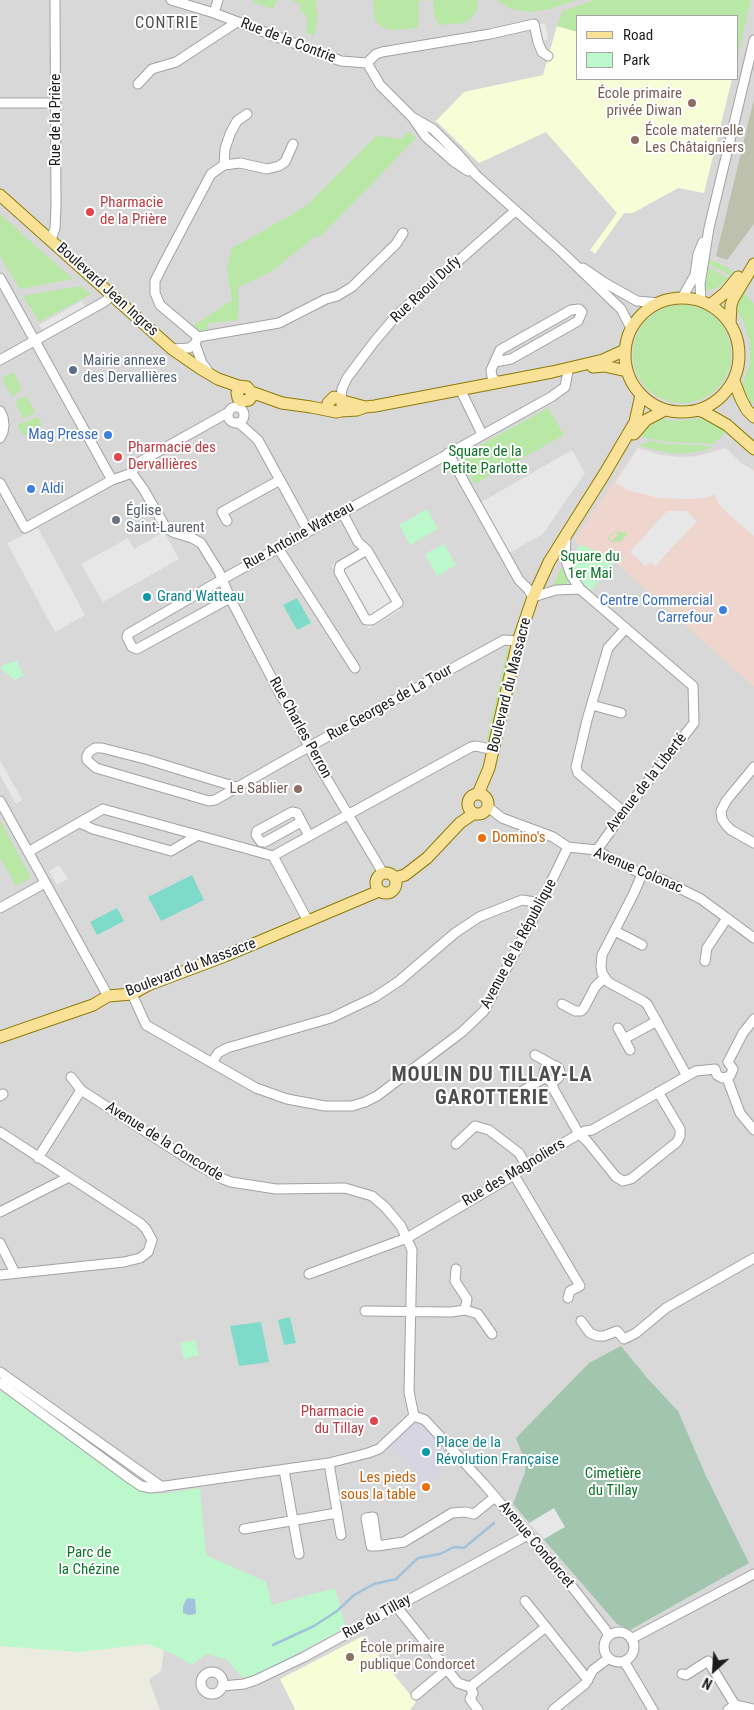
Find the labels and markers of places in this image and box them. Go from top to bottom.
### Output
place label: École primaire privée Diwan [598,85,682,120]
marker: École primaire privée Diwan [686,97,698,109]
place label: École maternelle Les Châtaigniers [645,122,744,157]
marker: École maternelle Les Châtaigniers [629,134,641,146]
place label: Pharmacie de la Prière [100,194,167,229]
marker: Pharmacie de la Prière [84,206,96,218]
place label: Mairie annexe des Dervallières [83,352,177,387]
marker: Mairie annexe des Dervallières [67,364,79,376]
place label: Mag Presse [28,426,98,444]
marker: Mag Presse [102,429,114,441]
place label: Pharmacie des Dervallières [128,439,216,474]
marker: Pharmacie des Dervallières [112,451,124,463]
place label: Aldi [41,480,64,498]
marker: Aldi [25,483,37,495]
place label: Église Saint-Laurent [126,502,205,537]
marker: Église Saint-Laurent [110,514,122,526]
place label: Grand Watteau [157,588,244,606]
marker: Grand Watteau [141,591,153,603]
place label: Centre Commercial Carrefour [600,592,713,627]
marker: Centre Commercial Carrefour [717,604,729,616]
place label: Le Sablier [230,780,288,798]
marker: Le Sablier [292,783,304,795]
place label: Domino's [492,829,546,847]
marker: Domino's [476,832,488,844]
place label: Pharmacie du Tillay [301,1403,364,1438]
marker: Pharmacie du Tillay [368,1415,380,1427]
place label: Place de la Révolution Française [436,1434,559,1469]
marker: Place de la Révolution Française [420,1446,432,1458]
place label: Les pieds sous la table [341,1469,416,1504]
marker: Les pieds sous la table [420,1481,432,1493]
place label: École primaire publique Condorcet [360,1639,475,1674]
marker: École primaire publique Condorcet [344,1651,356,1663]

